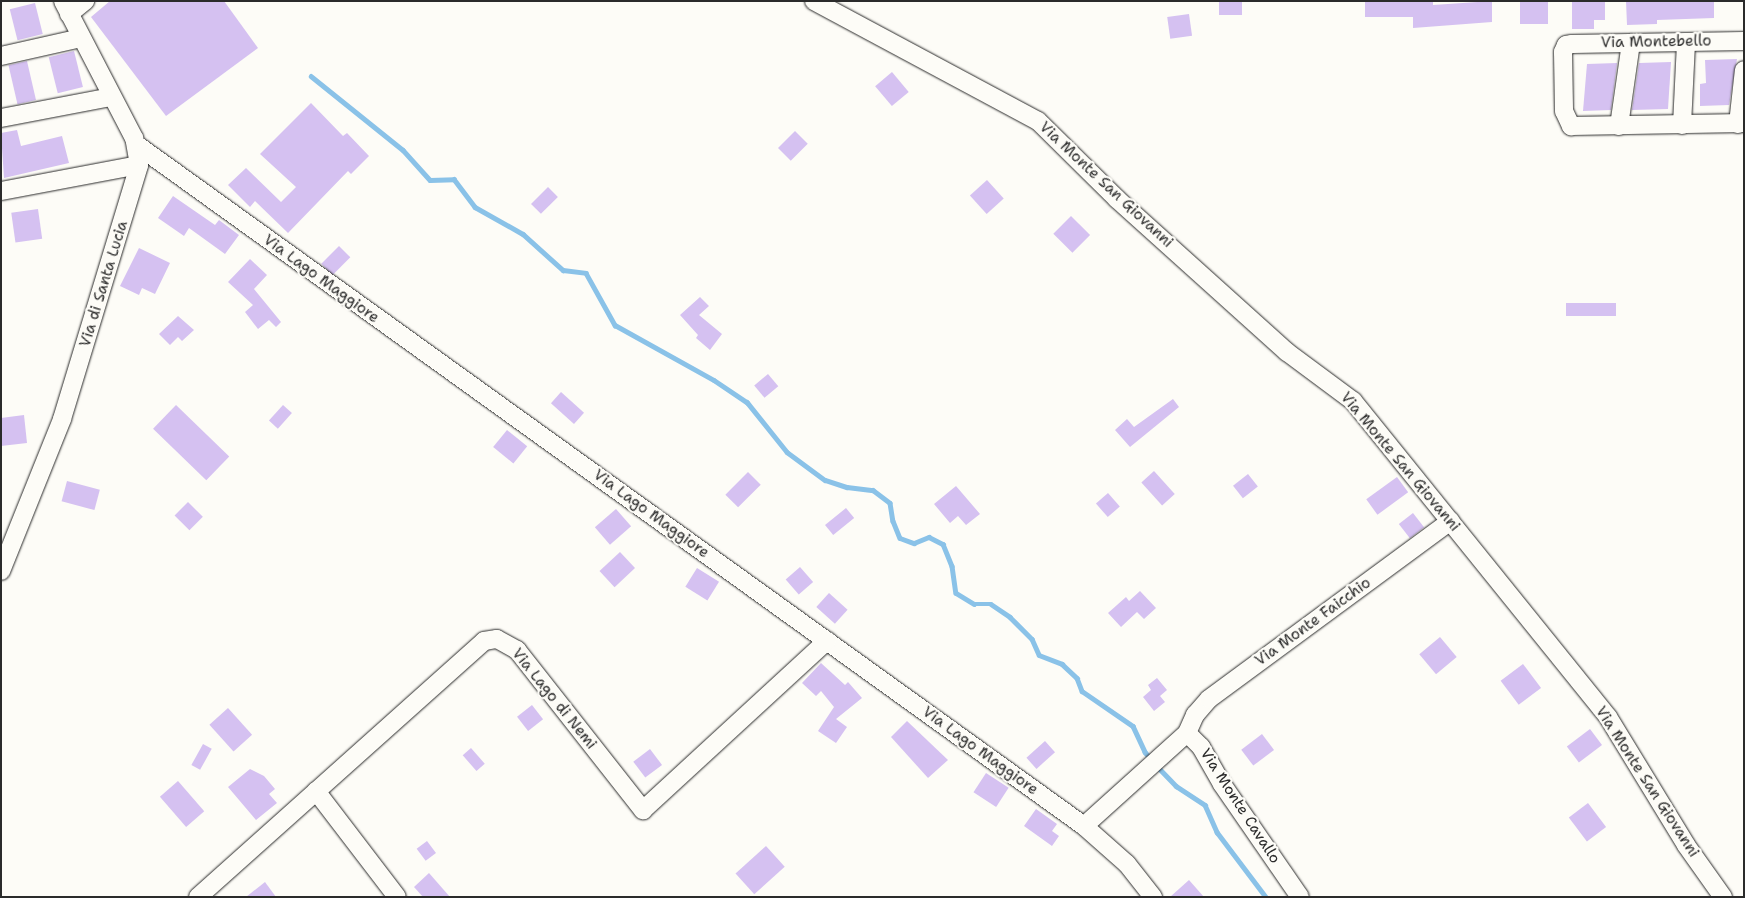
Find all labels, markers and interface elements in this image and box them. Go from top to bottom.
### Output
street label: Via Montebello [1601,32,1711,52]
street label: Via Monte San Giovanni [1035,118,1177,252]
street label: Via di Santa Lucia [76,219,132,349]
street label: Via Lago Maggiore [260,231,382,327]
street label: Via Monte San Giovanni [1336,389,1464,535]
street label: Via Lago Maggiore [590,466,712,562]
street label: Via Monte Faicchio [1252,574,1374,670]
street label: Via Lago di Nemi [508,645,600,753]
street label: Via Lago Maggiore [919,703,1041,799]
street label: Via Monte San Giovanni [1591,703,1703,861]
street label: Via Monte Cavallo [1196,745,1284,867]

